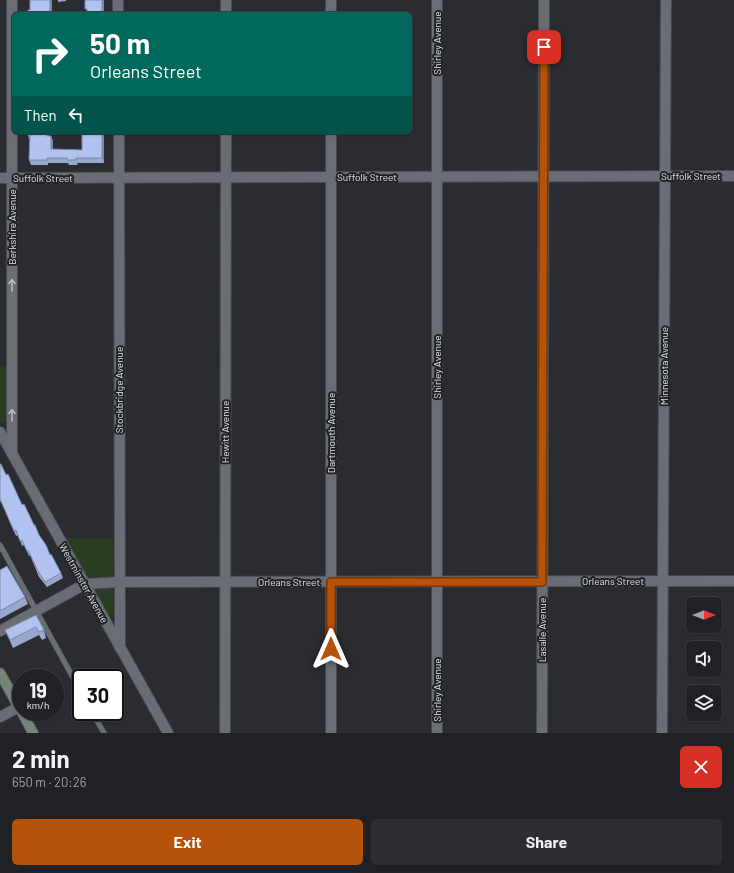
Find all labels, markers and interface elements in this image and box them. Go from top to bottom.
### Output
street label: Shirley Avenue [431,11,443,75]
text: 50 m [90,26,150,60]
icon: right [24,28,76,80]
pin [527,30,561,64]
icon: arrive [533,36,555,58]
text: Orleans Street [90,60,202,82]
icon: left [65,104,87,126]
text: Then [24,106,57,124]
street label: Suffolk Street [661,170,721,182]
street label: Suffolk Street [337,171,397,183]
street label: Suffolk Street [13,172,73,184]
street label: Berkshire Avenue [6,189,18,265]
one-way arrow [8,279,16,292]
street label: Minnesota Avenue [658,327,670,405]
street label: Shirley Avenue [431,335,443,399]
street label: Stockbridge Avenue [113,347,125,433]
street label: Dartmouth Avenue [325,393,337,473]
street label: Hewitt Avenue [219,401,231,463]
one-way arrow [8,409,16,422]
street label: Westminster Avenue [57,541,111,625]
street label: Orleans Street [582,575,644,587]
street label: Orleans Street [258,576,320,588]
north arrow [686,597,722,633]
map controls [686,597,722,721]
street label: Lasalle Avenue [536,598,548,662]
position arrow [310,628,352,670]
button: sound [686,641,722,677]
street label: Shirley Avenue [431,658,443,722]
speed limit sign: 30 [72,669,124,721]
text: 19 [29,678,47,702]
button: layers [686,685,722,721]
text: km/h [27,699,49,711]
text: 2 min [12,744,70,773]
button: close [680,746,722,788]
text: 650 m · 20:26 [12,774,86,790]
button: Exit [12,819,363,865]
button: Share [371,819,722,865]

